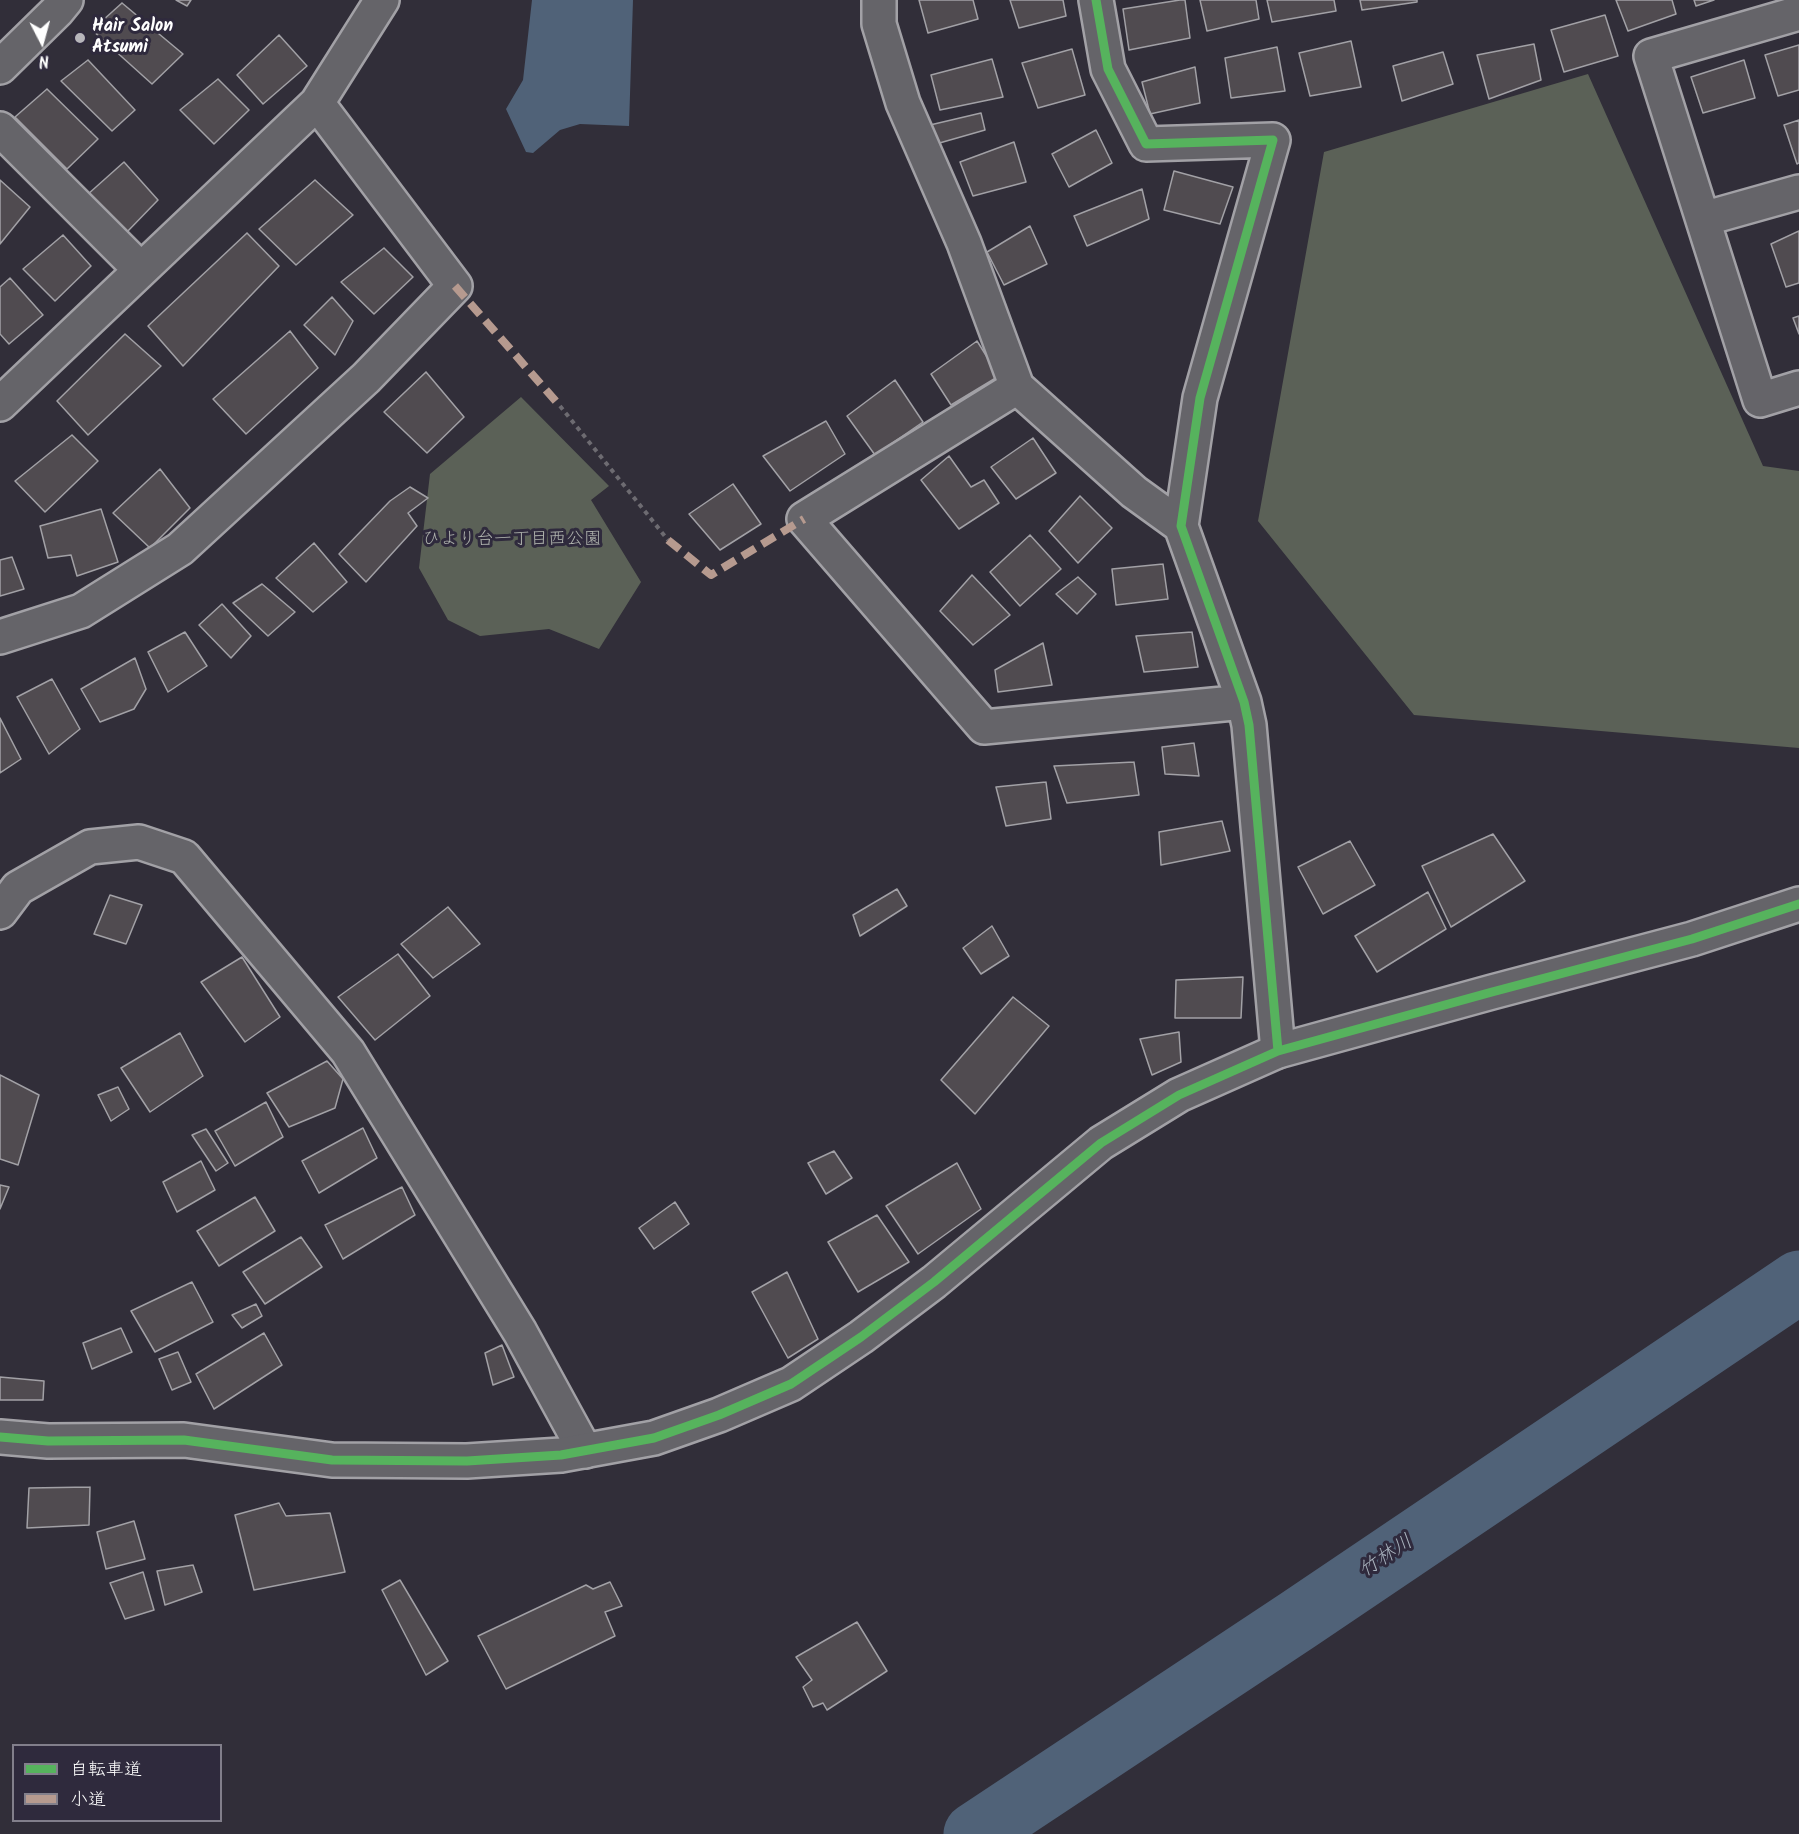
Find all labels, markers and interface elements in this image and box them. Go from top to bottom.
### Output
north arrow [12,12,72,72]
place label: Hair Salon Atsumi [92,17,173,60]
marker: Hair Salon Atsumi [73,31,87,45]
text: N [38,47,50,73]
park label: ひより台一丁目西公園 [422,530,602,552]
water label: 竹林川 [1355,1531,1419,1585]
legend [12,1744,222,1822]
text: 自転車道 [70,1756,142,1785]
text: 小道 [70,1786,106,1815]

